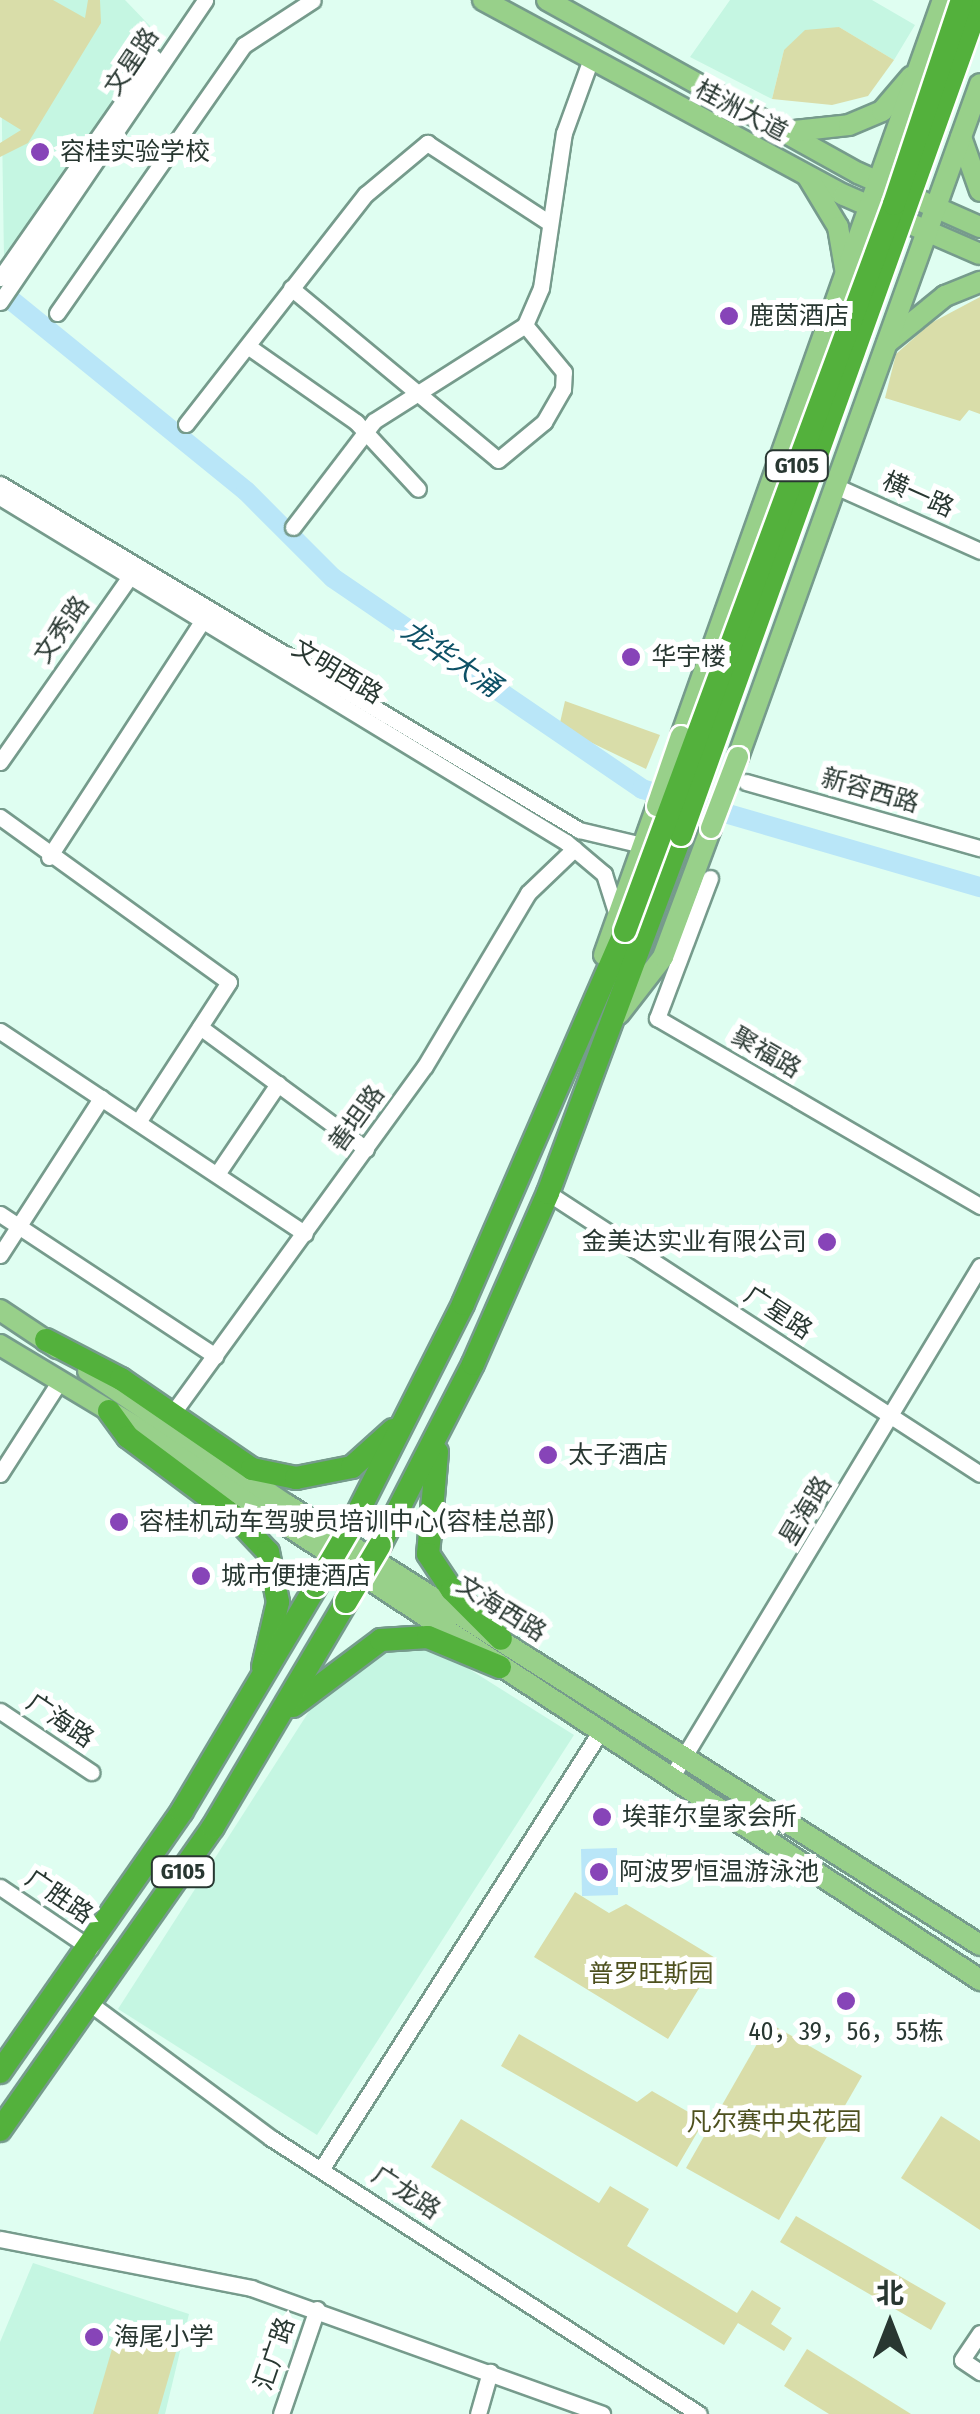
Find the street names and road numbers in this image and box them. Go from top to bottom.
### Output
street label: 文星路 [99,23,165,101]
street label: 桂洲大道 [690,74,792,148]
road number: G105 [764,449,830,483]
street label: 横一路 [878,466,958,524]
street label: 文秀路 [28,591,96,669]
street label: 文明西路 [286,633,388,711]
street label: 新容西路 [818,763,922,819]
street label: 聚福路 [726,1021,806,1085]
street label: 善坦路 [323,1080,391,1158]
street label: 广星路 [738,1280,818,1346]
street label: 星海路 [774,1471,838,1551]
street label: 文海西路 [451,1570,551,1648]
street label: 广海路 [21,1688,99,1754]
road number: G105 [150,1855,216,1889]
street label: 广胜路 [20,1864,98,1930]
street label: 广龙路 [366,2160,446,2226]
street label: 汇广路 [249,2314,301,2394]

